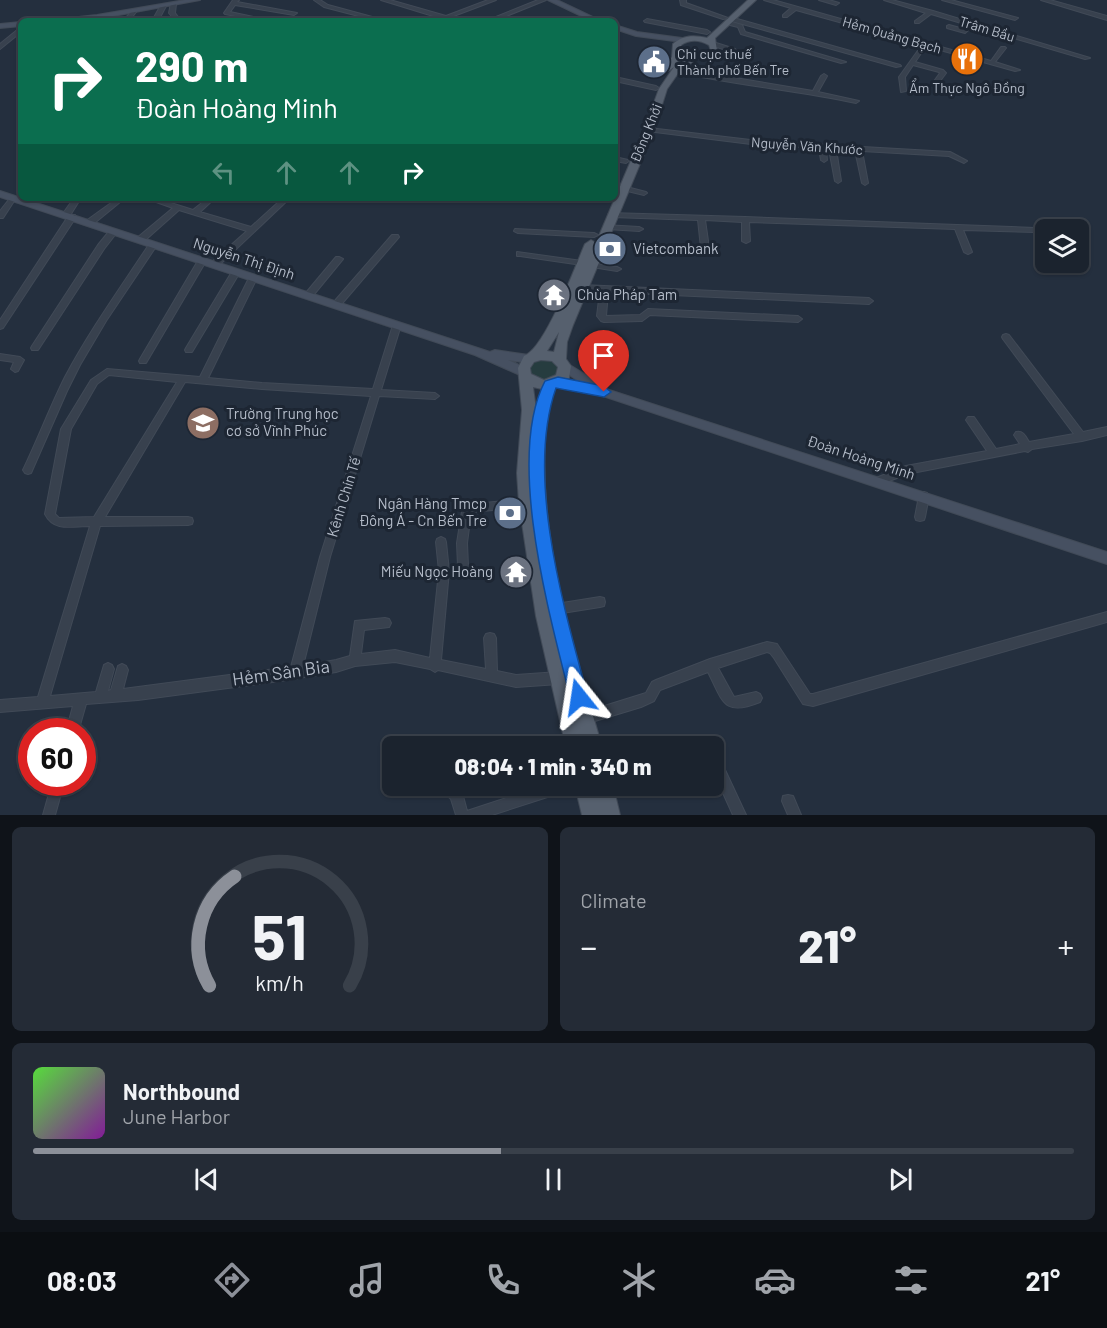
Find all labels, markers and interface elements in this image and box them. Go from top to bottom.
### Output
street label: Hẻm Quảng Bạch [841,12,944,57]
street label: Trâm Bầu [957,12,1017,45]
text: 290 m [135,40,248,90]
restaurant icon: Ẩm Thực Ngô Đồng [949,41,985,77]
icon: right [36,42,114,120]
public building icon: Chi cục thuế Thành phố Bến Tre [636,44,672,80]
place label: Chi cục thuế Thành phố Bến Tre [677,45,789,78]
place label: Ẩm Thực Ngô Đồng [909,78,1025,96]
text: Đoàn Hoàng Minh [135,91,338,123]
street label: Đồng Khởi [626,101,665,165]
street label: Nguyễn Văn Khước [751,133,863,158]
icon: left [207,156,240,189]
icon: ahead [270,156,303,189]
icon: ahead [333,156,366,189]
icon: right [396,156,429,189]
map controls [1035,219,1089,273]
button: layers [1035,219,1089,273]
bank icon: Vietcombank [592,231,628,267]
street label: Nguyễn Thị Định [191,233,297,283]
place label: Vietcombank [633,239,719,257]
temple icon: Chùa Pháp Tam [536,277,572,313]
place label: Chùa Pháp Tam [577,285,677,303]
pin [578,330,629,392]
icon: arrive [587,339,620,372]
place label: Trường Trung học cơ sở Vĩnh Phúc [226,404,339,439]
school or university icon: Trường Trung học cơ sở Vĩnh Phúc [185,405,221,441]
street label: Đoàn Hoàng Minh [805,431,918,483]
street label: Kênh Chín Tế [322,454,364,539]
place label: Ngân Hàng Tmcp Đông Á - Cn Bến Tre [359,494,487,529]
bank icon: Ngân Hàng Tmcp Đông Á - Cn Bến Tre [492,495,528,531]
temple icon: Miếu Ngọc Hoàng [498,554,534,590]
place label: Miếu Ngọc Hoàng [381,562,493,580]
street label: Hẻm Sân Bia [231,654,331,690]
position arrow [547,665,611,729]
speed limit sign: 60 [18,718,96,796]
text: 08:04 · 1 min · 340 m [454,753,652,779]
text: Climate [581,888,647,912]
text: 51 [252,898,307,972]
text: 21° [798,918,856,972]
text: − [581,926,597,966]
text: + [1057,926,1074,966]
text: km/h [255,970,304,995]
text: Northbound [123,1078,240,1104]
text: June Harbor [123,1104,230,1128]
icon: previous [190,1163,223,1196]
icon: pause [537,1163,570,1196]
icon: next [884,1163,917,1196]
icon: directions [211,1259,253,1301]
icon: music [346,1259,388,1301]
icon: phone [482,1259,524,1301]
icon: climate [618,1259,660,1301]
icon: car [754,1259,796,1301]
icon: filters [890,1259,932,1301]
text: 08:03 [47,1264,117,1296]
text: 21° [1025,1264,1060,1296]

